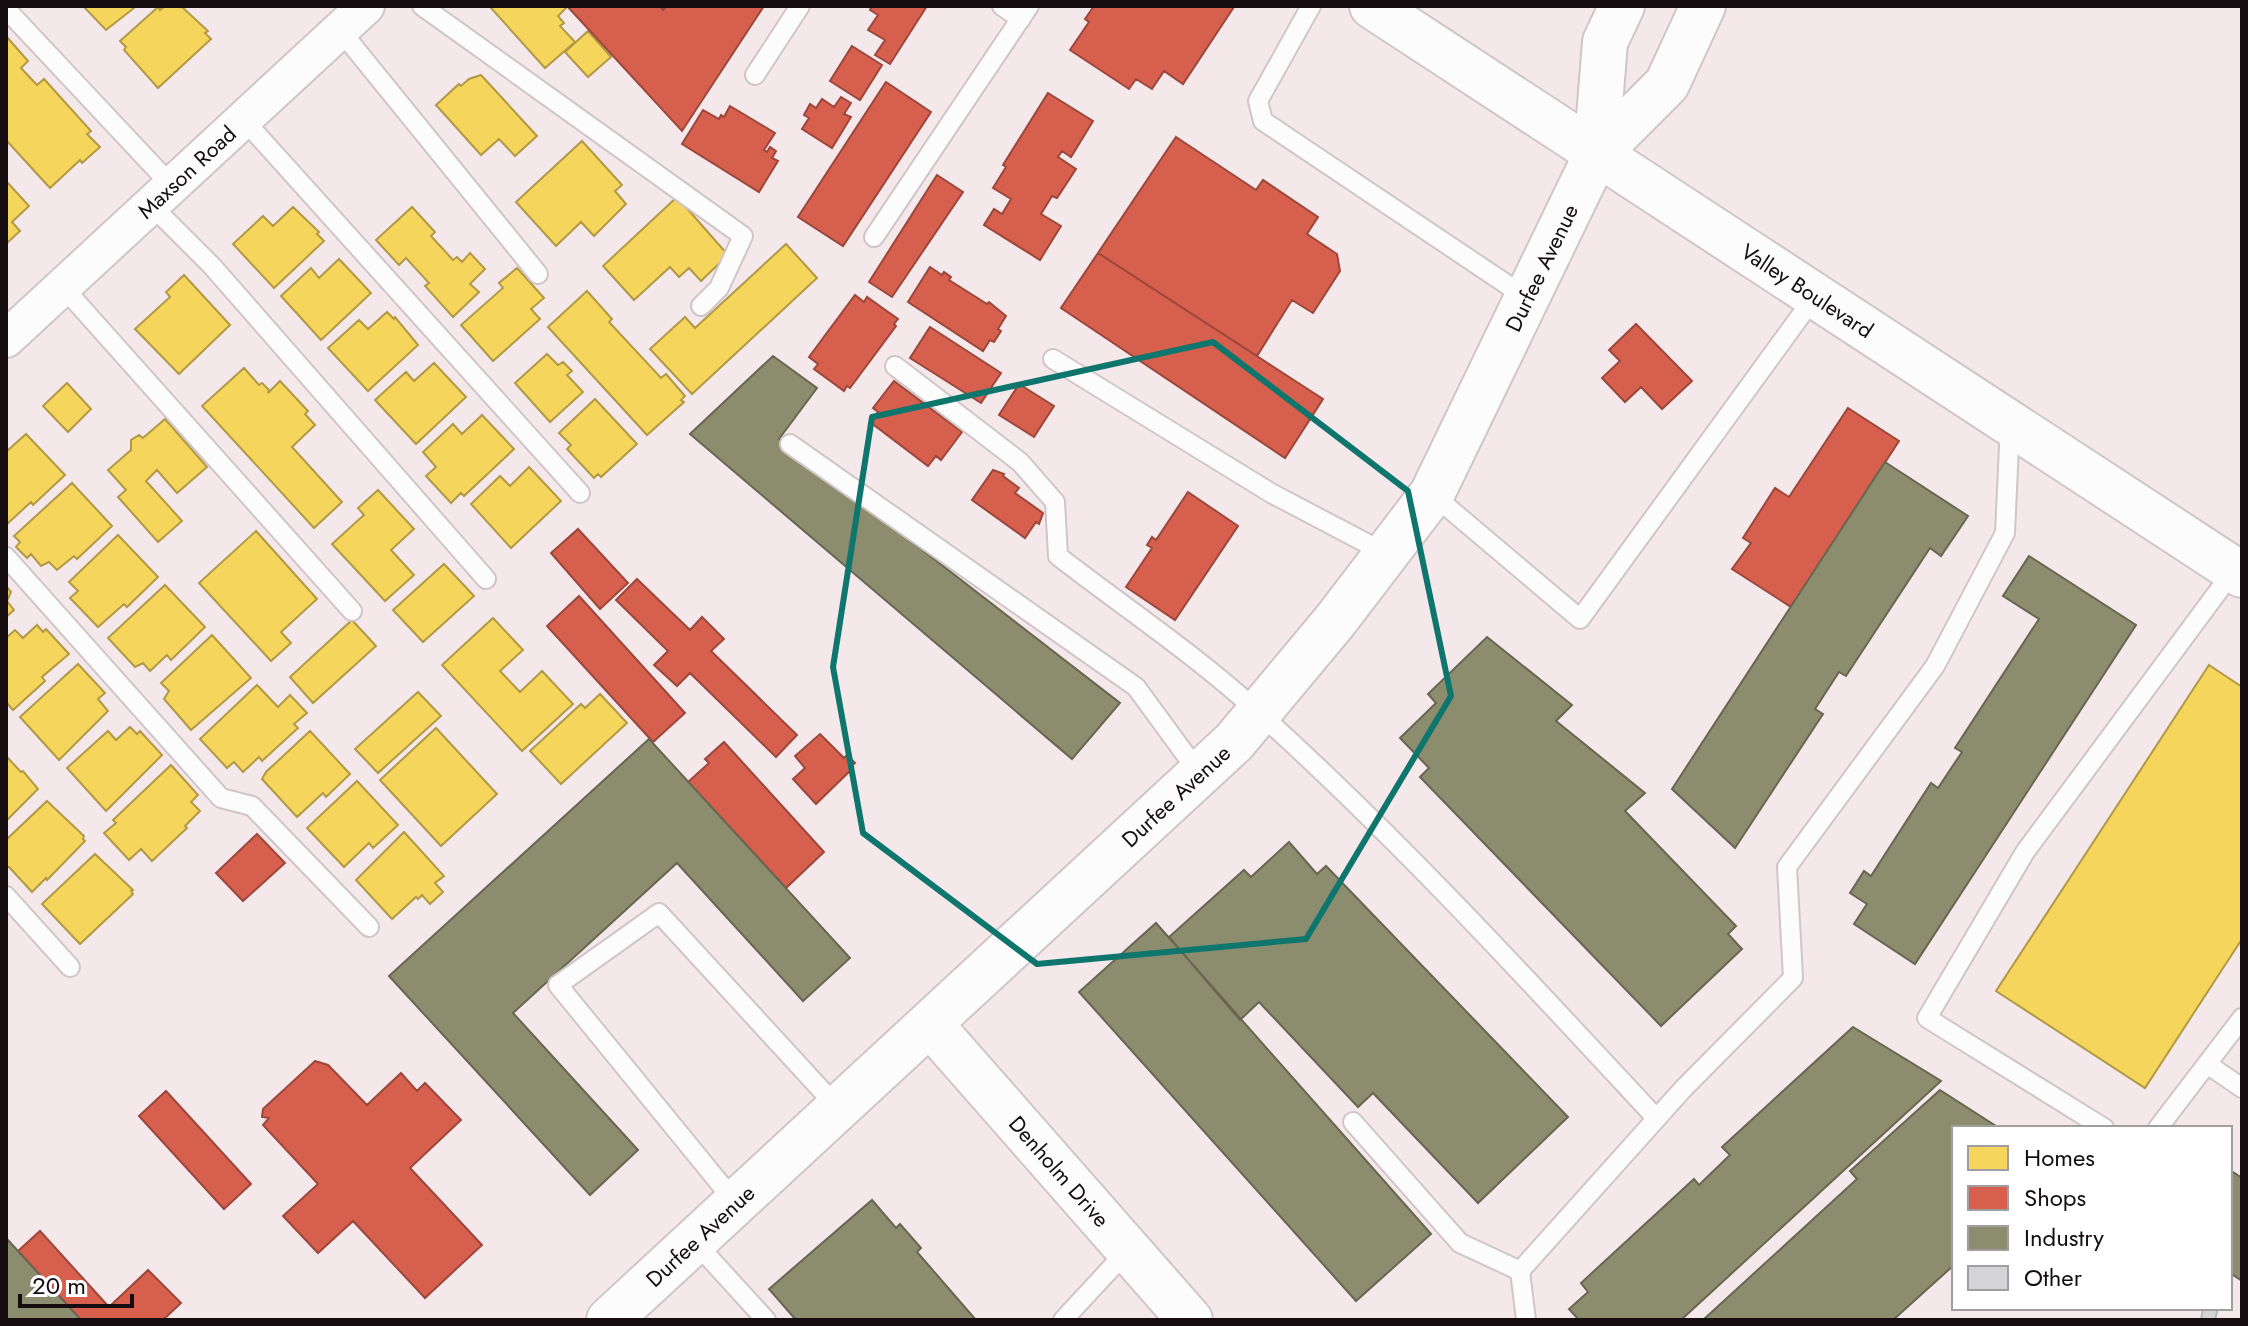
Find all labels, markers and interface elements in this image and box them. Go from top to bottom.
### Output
street label: Maxson Road [130,118,243,226]
street label: Durfee Avenue [1497,199,1586,337]
street label: Valley Boulevard [1735,235,1880,346]
street label: Durfee Avenue [1114,737,1237,855]
street label: Denholm Drive [1001,1108,1117,1234]
legend [1952,1126,2232,1310]
text: Homes [2024,1140,2095,1175]
street label: Durfee Avenue [638,1177,762,1294]
text: Shops [2024,1180,2086,1215]
text: Industry [2024,1220,2104,1255]
scale bar [20,1258,132,1308]
text: Other [2024,1260,2083,1295]
text: 20 m [32,1268,86,1303]

